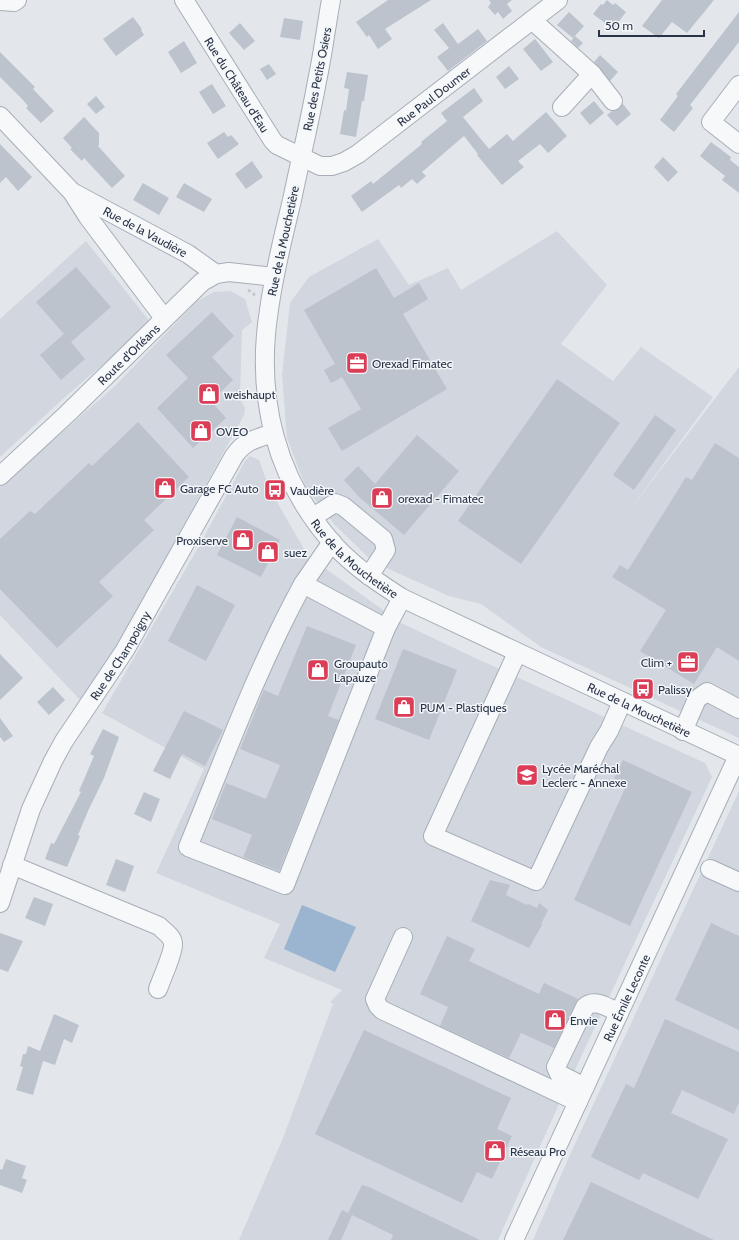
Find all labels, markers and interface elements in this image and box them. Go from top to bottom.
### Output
scale bar [599,12,704,38]
text: 50 m [605,18,633,33]
street label: Rue des Petits Osiers [300,26,334,132]
street label: Rue du Château d'Eau [202,34,273,135]
street label: Rue Paul Doumer [394,63,473,129]
street label: Rue de la Mouchetière [264,185,302,297]
street label: Rue de la Vaudière [101,203,190,260]
street label: Route d'Orléans [94,320,162,388]
office icon: Orexad Fimatec [344,350,370,376]
place label: Orexad Fimatec [372,356,453,371]
shop icon: weishaupt [196,381,222,407]
place label: weishaupt [224,387,276,402]
shop icon: OVEO [188,418,214,444]
place label: OVEO [216,424,248,439]
shop icon: Garage FC Auto [152,475,178,501]
bus stop icon: Vaudière [262,477,288,503]
place label: Garage FC Auto [180,481,259,496]
place label: Vaudière [290,483,334,498]
shop icon: orexad - Fimatec [369,485,395,511]
place label: orexad - Fimatec [398,491,484,506]
street label: Rue de la Mouchetière [308,516,401,601]
shop icon: Proxiserve [230,527,256,553]
place label: Proxiserve [176,533,228,548]
shop icon: suez [255,539,281,565]
place label: suez [284,545,307,560]
street label: Rue de Champoigny [86,608,153,703]
office icon: Clim + [675,649,701,675]
place label: Clim + [641,655,672,670]
place label: Groupauto Lapauze [334,656,388,685]
shop icon: Groupauto Lapauze [305,657,331,683]
bus stop icon: Palissy [630,676,656,702]
street label: Rue de la Mouchetière [585,679,693,740]
place label: Palissy [658,682,692,697]
shop icon: PUM - Plastiques [391,694,417,720]
place label: PUM - Plastiques [420,700,507,715]
place label: Lycée Maréchal Leclerc - Annexe [542,761,626,790]
school or university icon: Lycée Maréchal Leclerc - Annexe [514,762,540,788]
street label: Rue Émile Leconte [600,952,653,1044]
shop icon: Envie [542,1007,568,1033]
place label: Envie [570,1013,598,1028]
shop icon: Réseau Pro [482,1138,508,1164]
place label: Réseau Pro [510,1144,566,1159]

